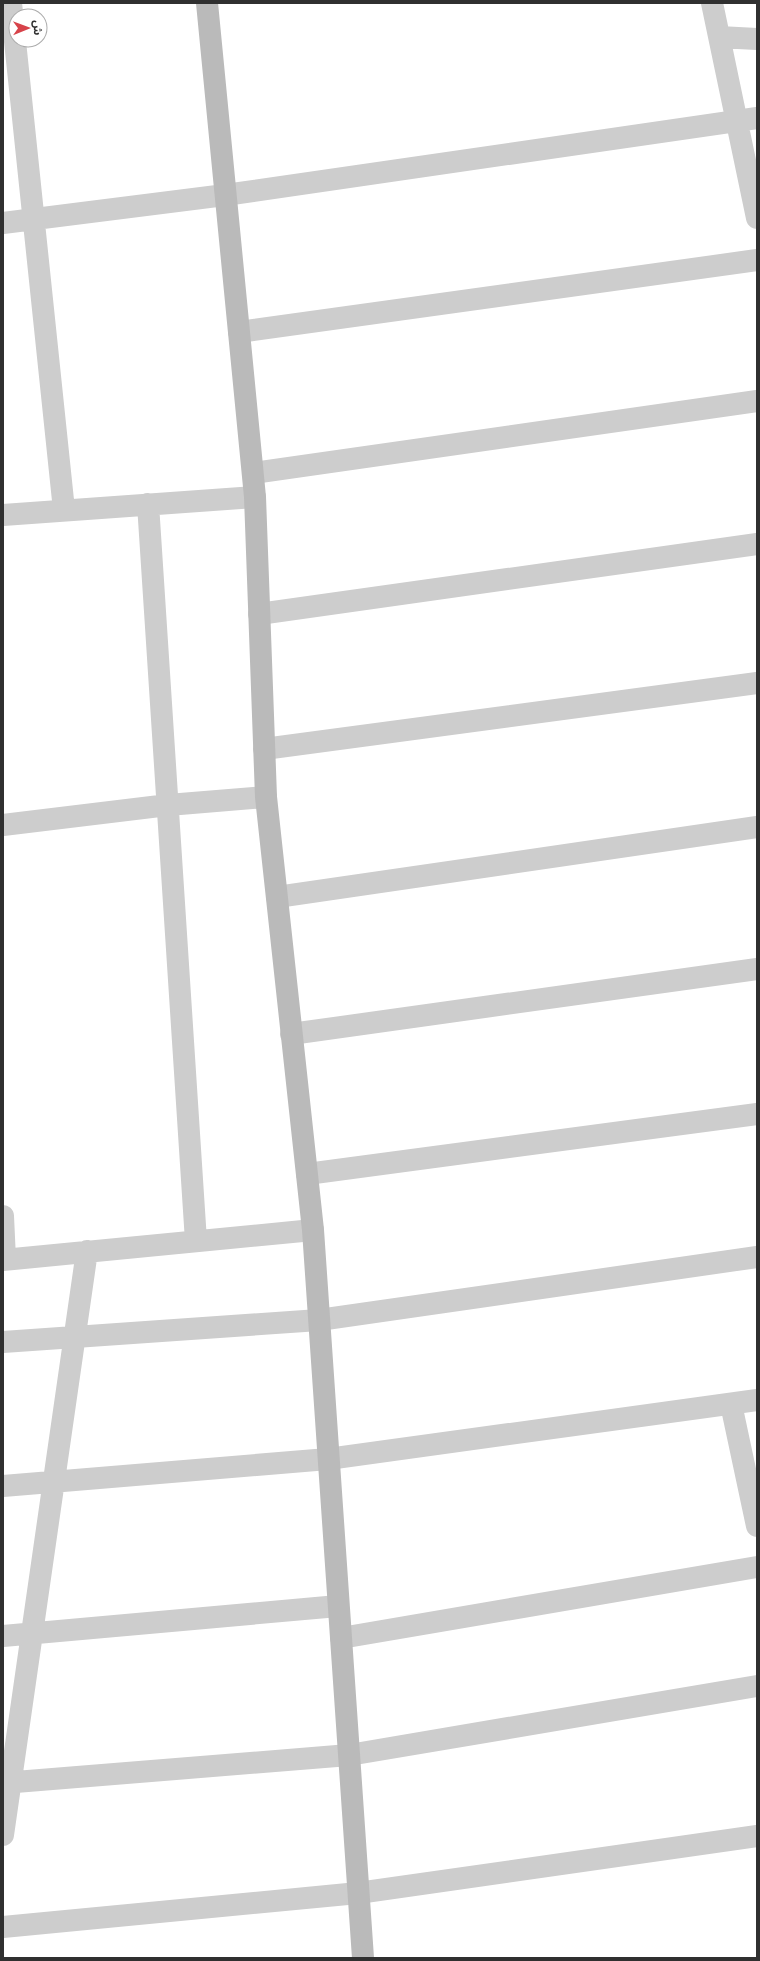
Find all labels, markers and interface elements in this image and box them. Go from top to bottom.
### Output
north arrow [8,8,48,48]
text: ش [31,20,44,35]

